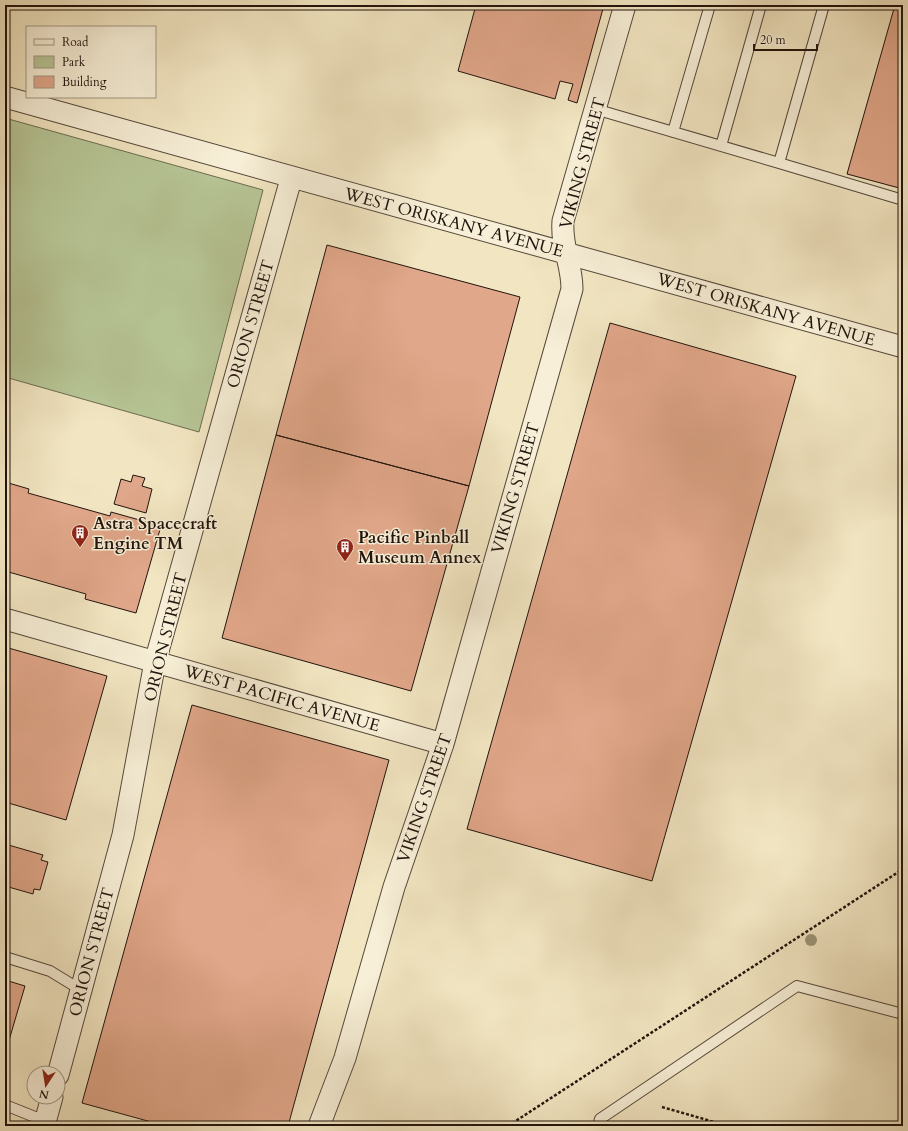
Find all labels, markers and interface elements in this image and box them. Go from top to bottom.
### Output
legend [26,26,156,98]
scale bar [754,26,817,52]
text: 20 m [760,32,787,48]
text: Road [62,34,89,50]
text: Park [62,54,86,70]
text: Building [62,74,107,90]
street label: VIKING STREET [554,95,611,232]
street label: WEST ORISKANY AVENUE [341,182,566,263]
street label: ORION STREET [221,257,280,391]
street label: WEST ORISKANY AVENUE [653,267,878,352]
street label: VIKING STREET [486,420,545,556]
place label: Astra Spacecraft Engine TM [93,512,217,555]
building icon: Astra Spacecraft Engine TM [70,523,90,548]
place label: Pacific Pinball Museum Annex [358,526,482,569]
building icon: Pacific Pinball Museum Annex [335,537,355,562]
street label: ORION STREET [138,570,193,704]
street label: WEST PACIFIC AVENUE [180,659,382,737]
street label: VIKING STREET [392,730,457,866]
street label: ORION STREET [63,885,120,1019]
north arrow [26,1065,66,1105]
text: N [37,1086,50,1103]

